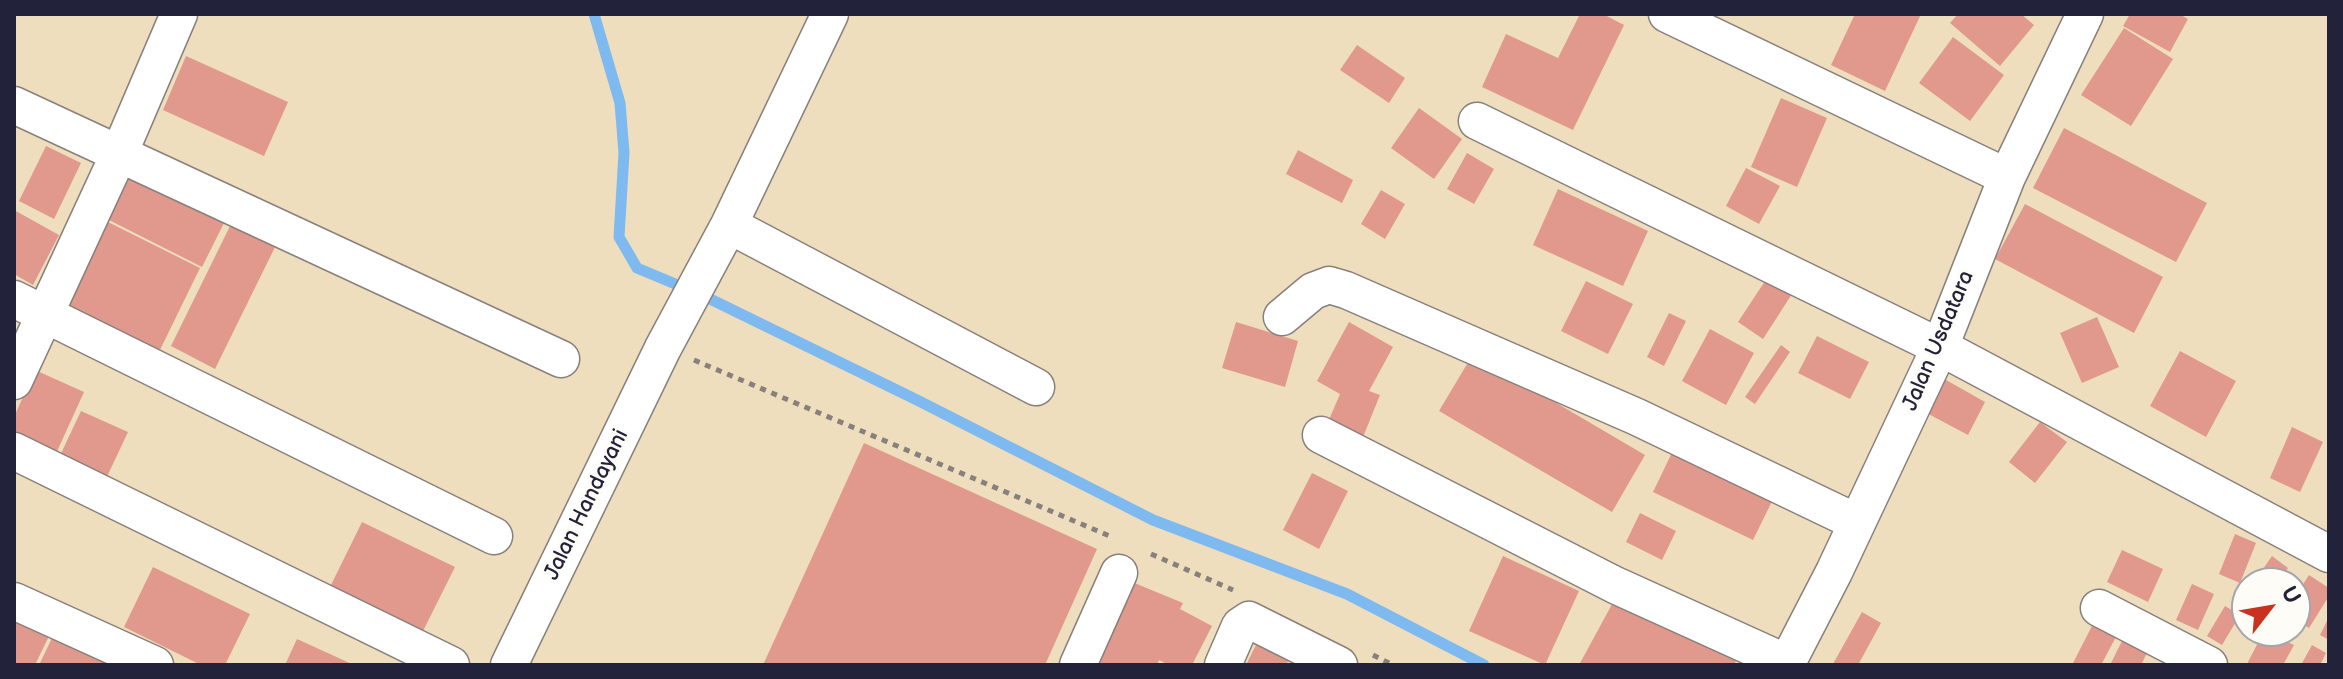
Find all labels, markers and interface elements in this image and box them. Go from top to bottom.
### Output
street label: Jalan Usdatara [1898,267,1980,415]
street label: Jalan Handayani [539,425,635,585]
north arrow [2231,567,2311,647]
text: U [2275,582,2306,609]

